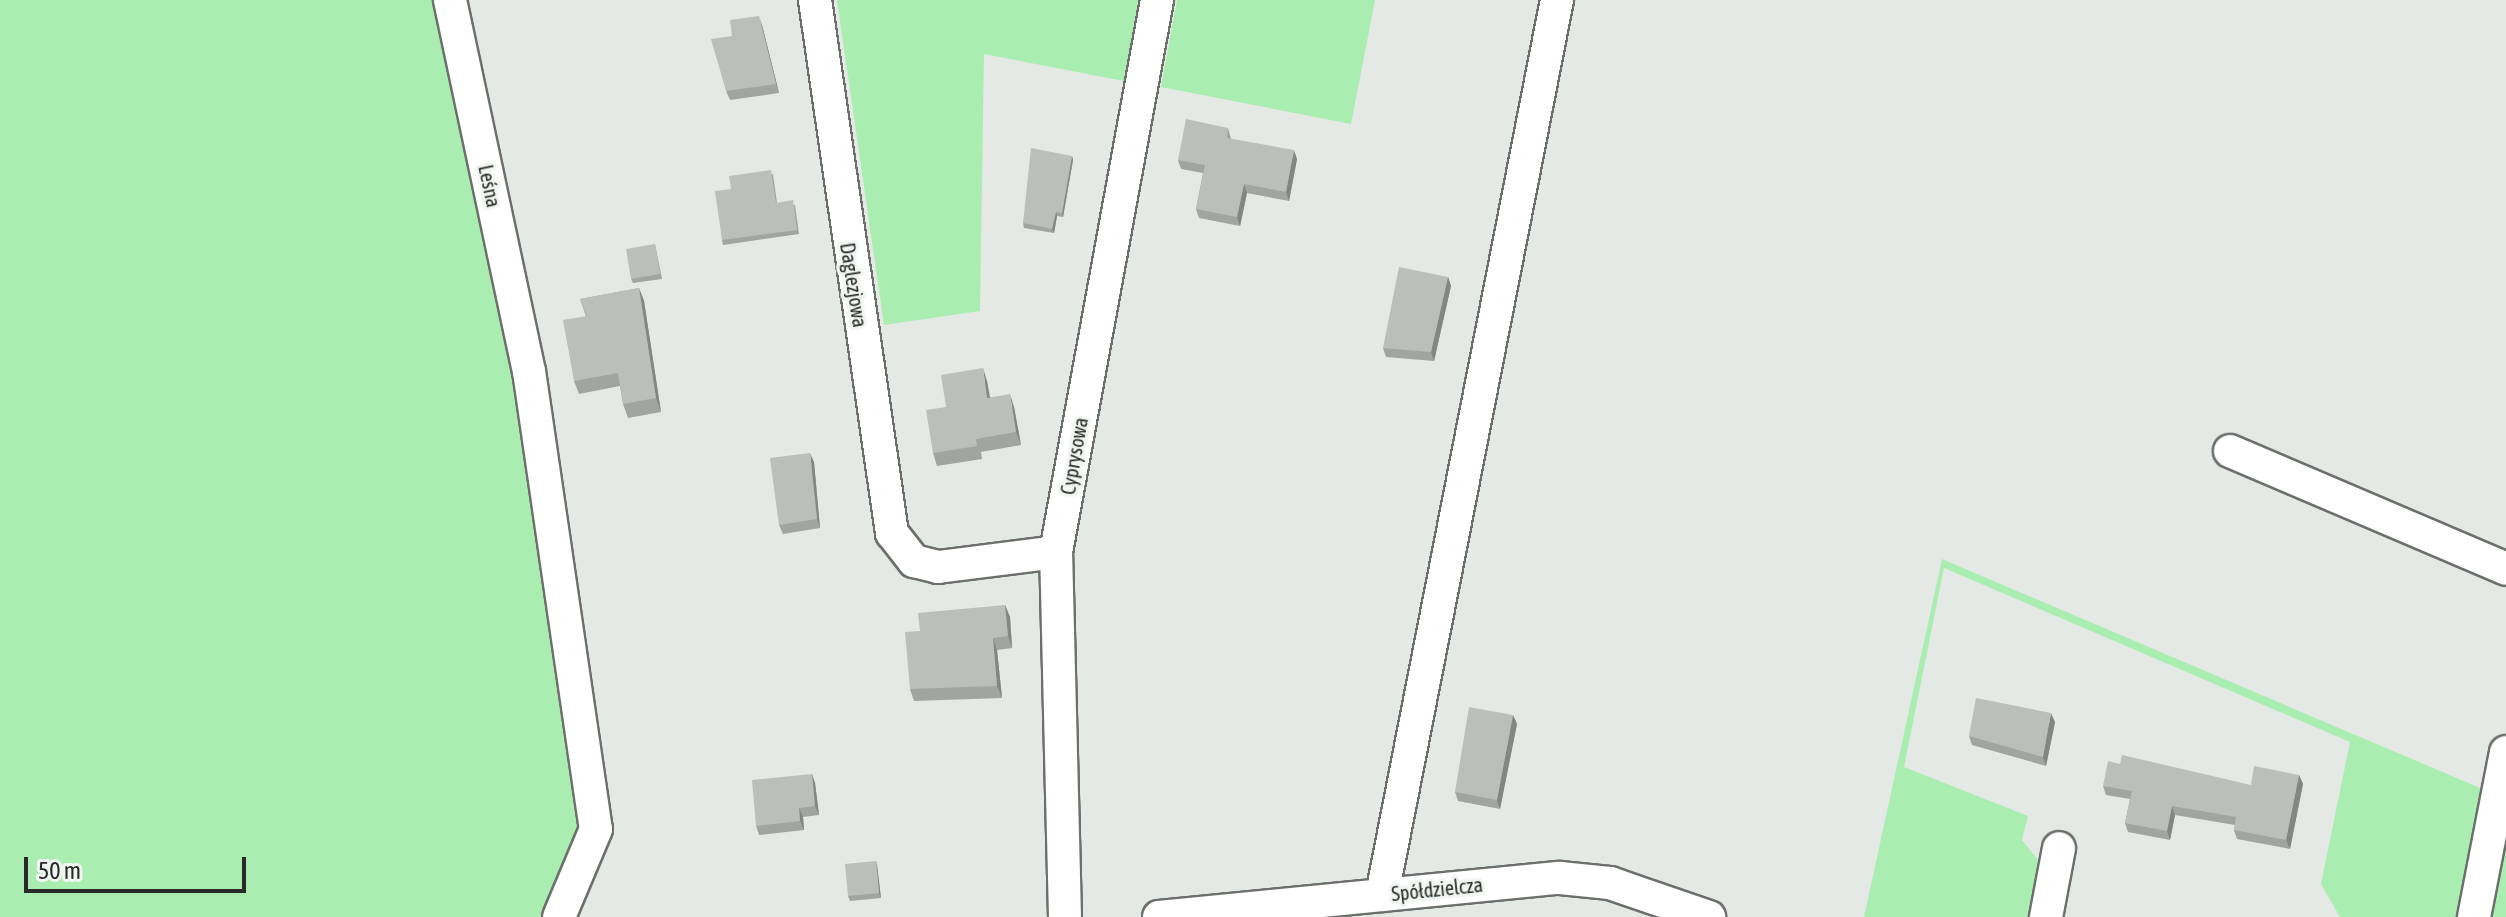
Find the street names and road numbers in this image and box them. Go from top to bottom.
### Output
street label: Leśna [474,163,506,209]
street label: Daglezjowa [835,241,873,329]
street label: Cyprysowa [1055,415,1093,497]
street label: Spółdzielcza [1390,872,1484,906]

